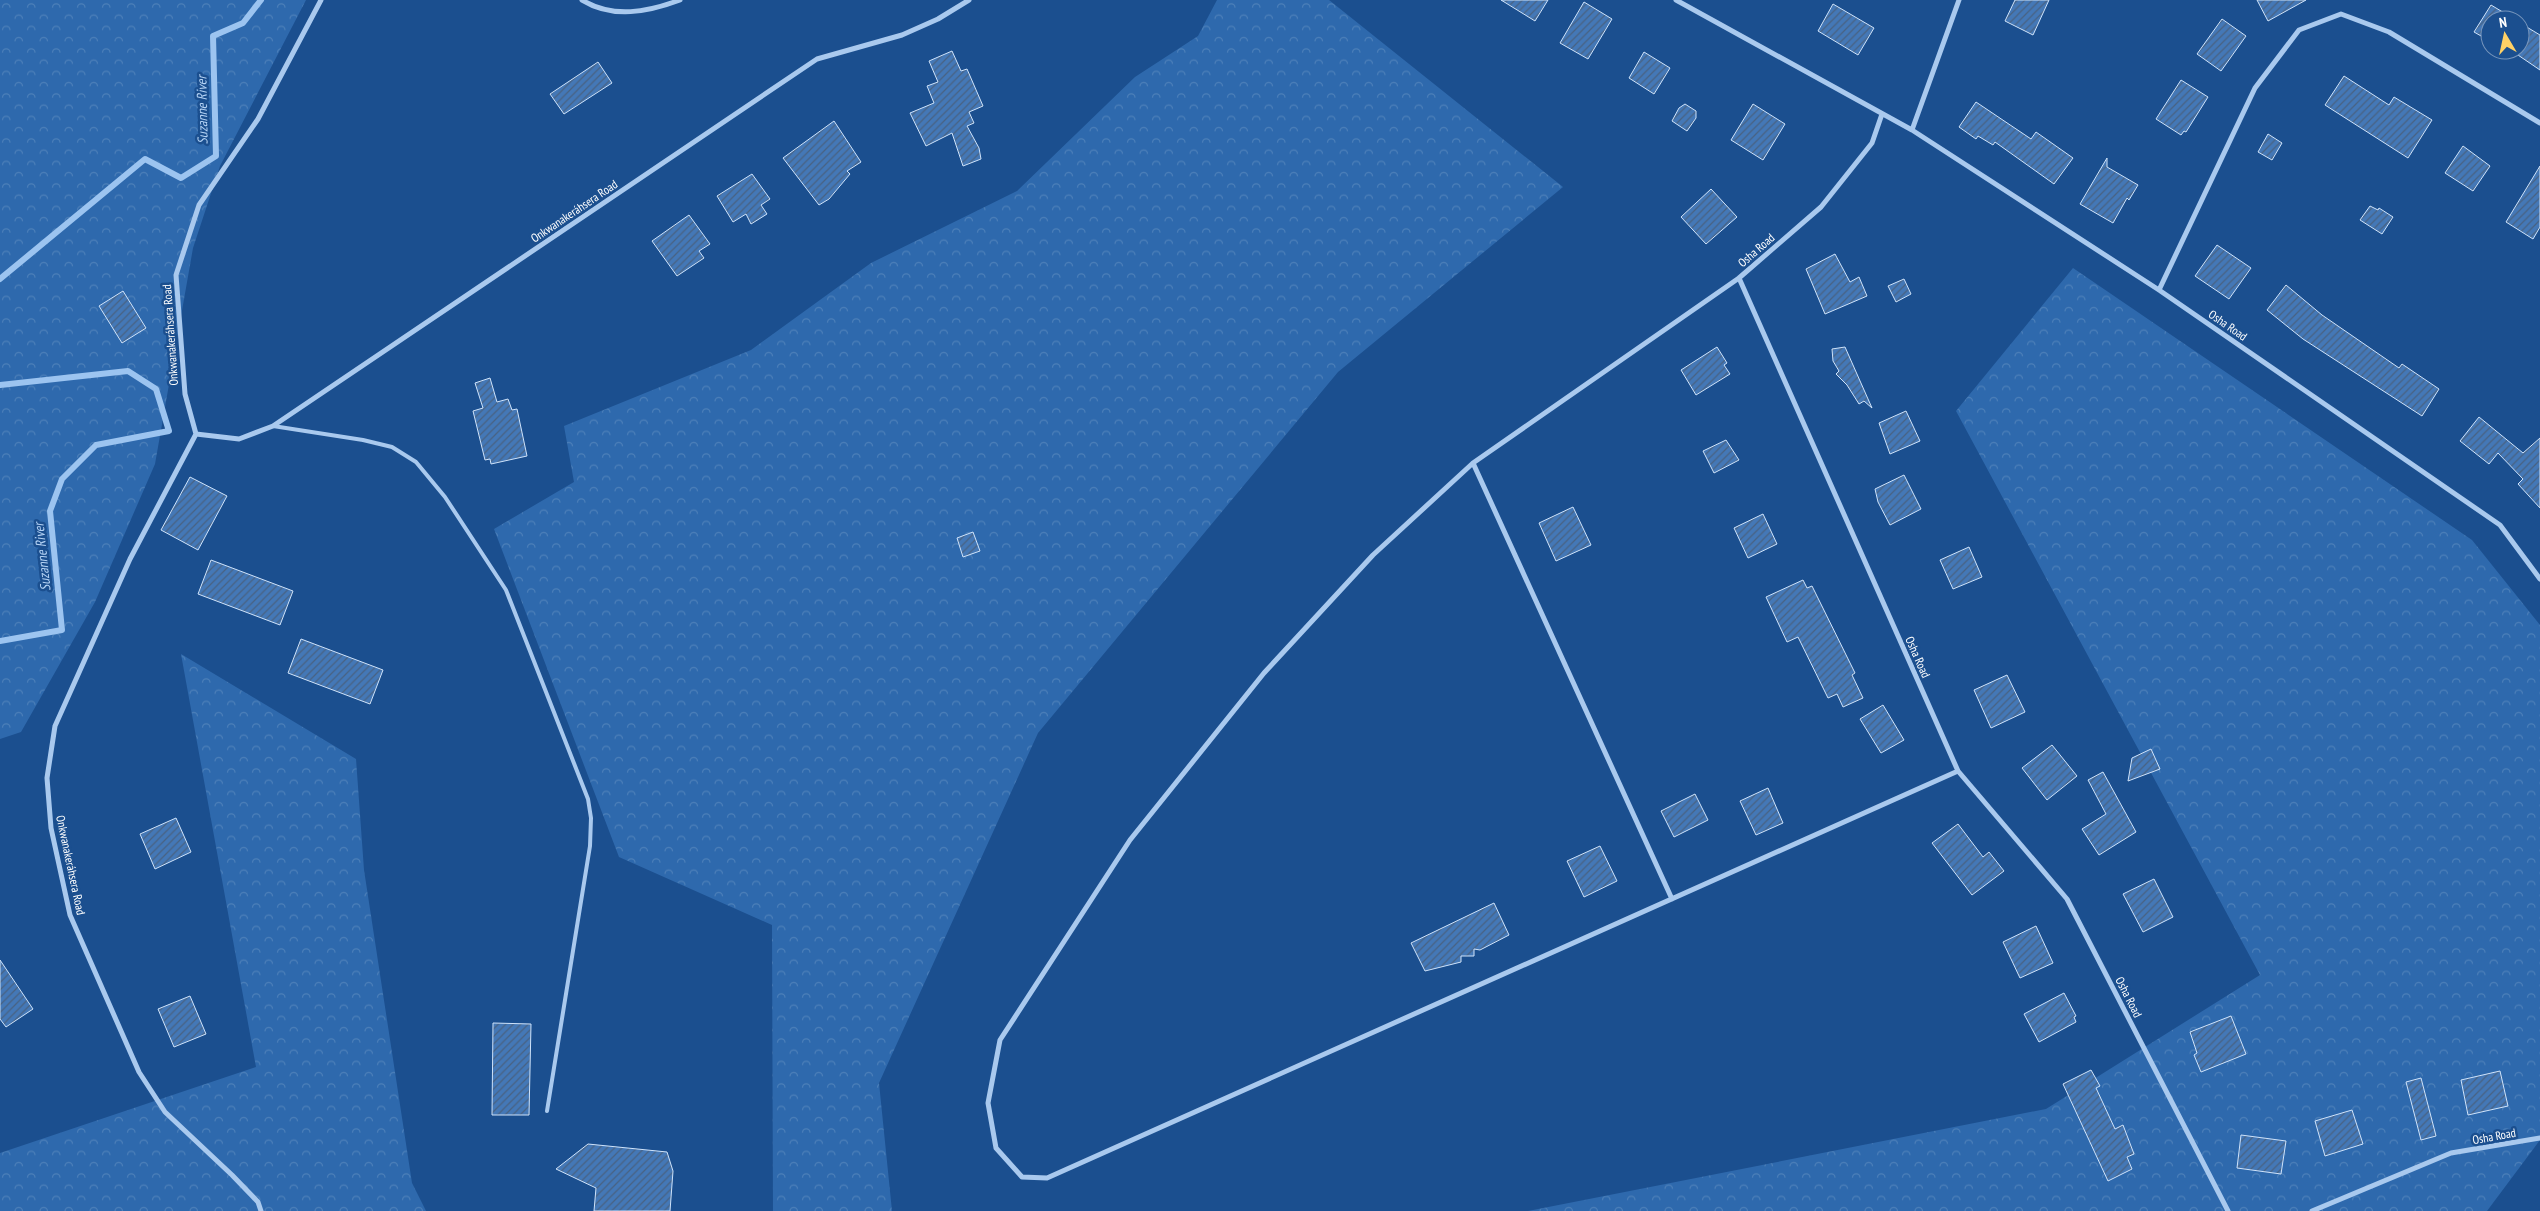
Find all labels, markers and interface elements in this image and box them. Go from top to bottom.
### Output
north arrow [2480,10,2530,60]
text: N [2498,13,2508,32]
water label: Suzanne River [192,73,212,144]
street label: Onkwanakeráhsera Road [528,176,620,246]
street label: Osha Road [1735,230,1777,270]
street label: Onkwanakeráhsera Road [159,284,181,386]
street label: Osha Road [2206,306,2250,344]
water label: Suzanne River [29,520,55,592]
street label: Osha Road [1902,634,1934,680]
street label: Onkwanakeráhsera Road [53,814,89,916]
street label: Osha Road [2112,974,2146,1020]
street label: Osha Road [2471,1125,2517,1147]

